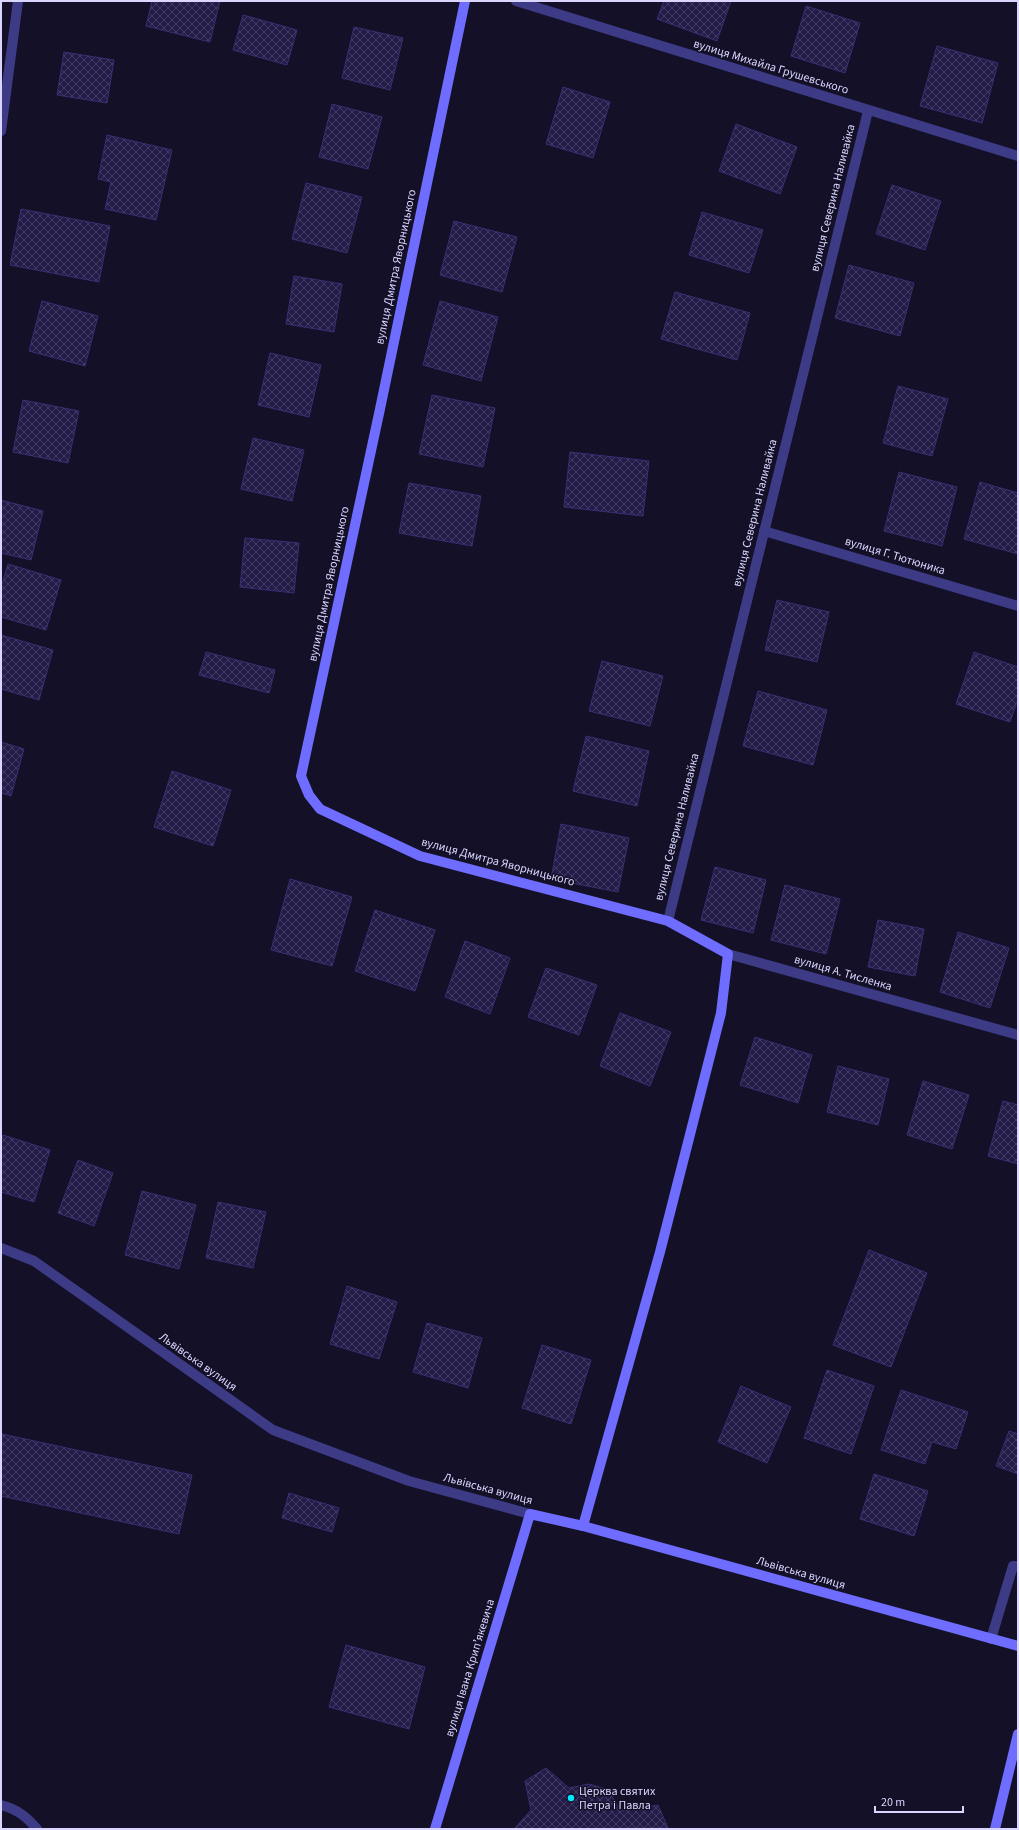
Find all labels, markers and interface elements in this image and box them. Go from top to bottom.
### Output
street label: вулиця Михайла Грушевського [691,35,851,99]
street label: вулиця Северина Наливайка [806,123,860,273]
street label: вулиця Дмитра Яворницького [371,188,421,346]
street label: вулиця Северина Наливайка [728,438,782,588]
street label: вулиця Дмитра Яворницького [304,505,354,663]
street label: вулиця Г. Тютюника [843,533,947,579]
street label: вулиця Северина Наливайка [650,752,704,902]
street label: вулиця Дмитра Яворницького [419,833,577,891]
street label: вулиця А. Тисленка [792,951,894,995]
street label: Львівська вулиця [156,1329,240,1395]
street label: Львівська вулиця [441,1469,535,1509]
street label: Львівська вулиця [755,1552,847,1594]
street label: вулиця Івана Крипʼякевича [441,1597,499,1739]
place label: Церква святих Петра і Павла [579,1783,656,1814]
scale bar [875,1788,963,1814]
marker: Церква святих Петра і Павла [566,1793,576,1803]
text: 20 m [881,1794,905,1811]

